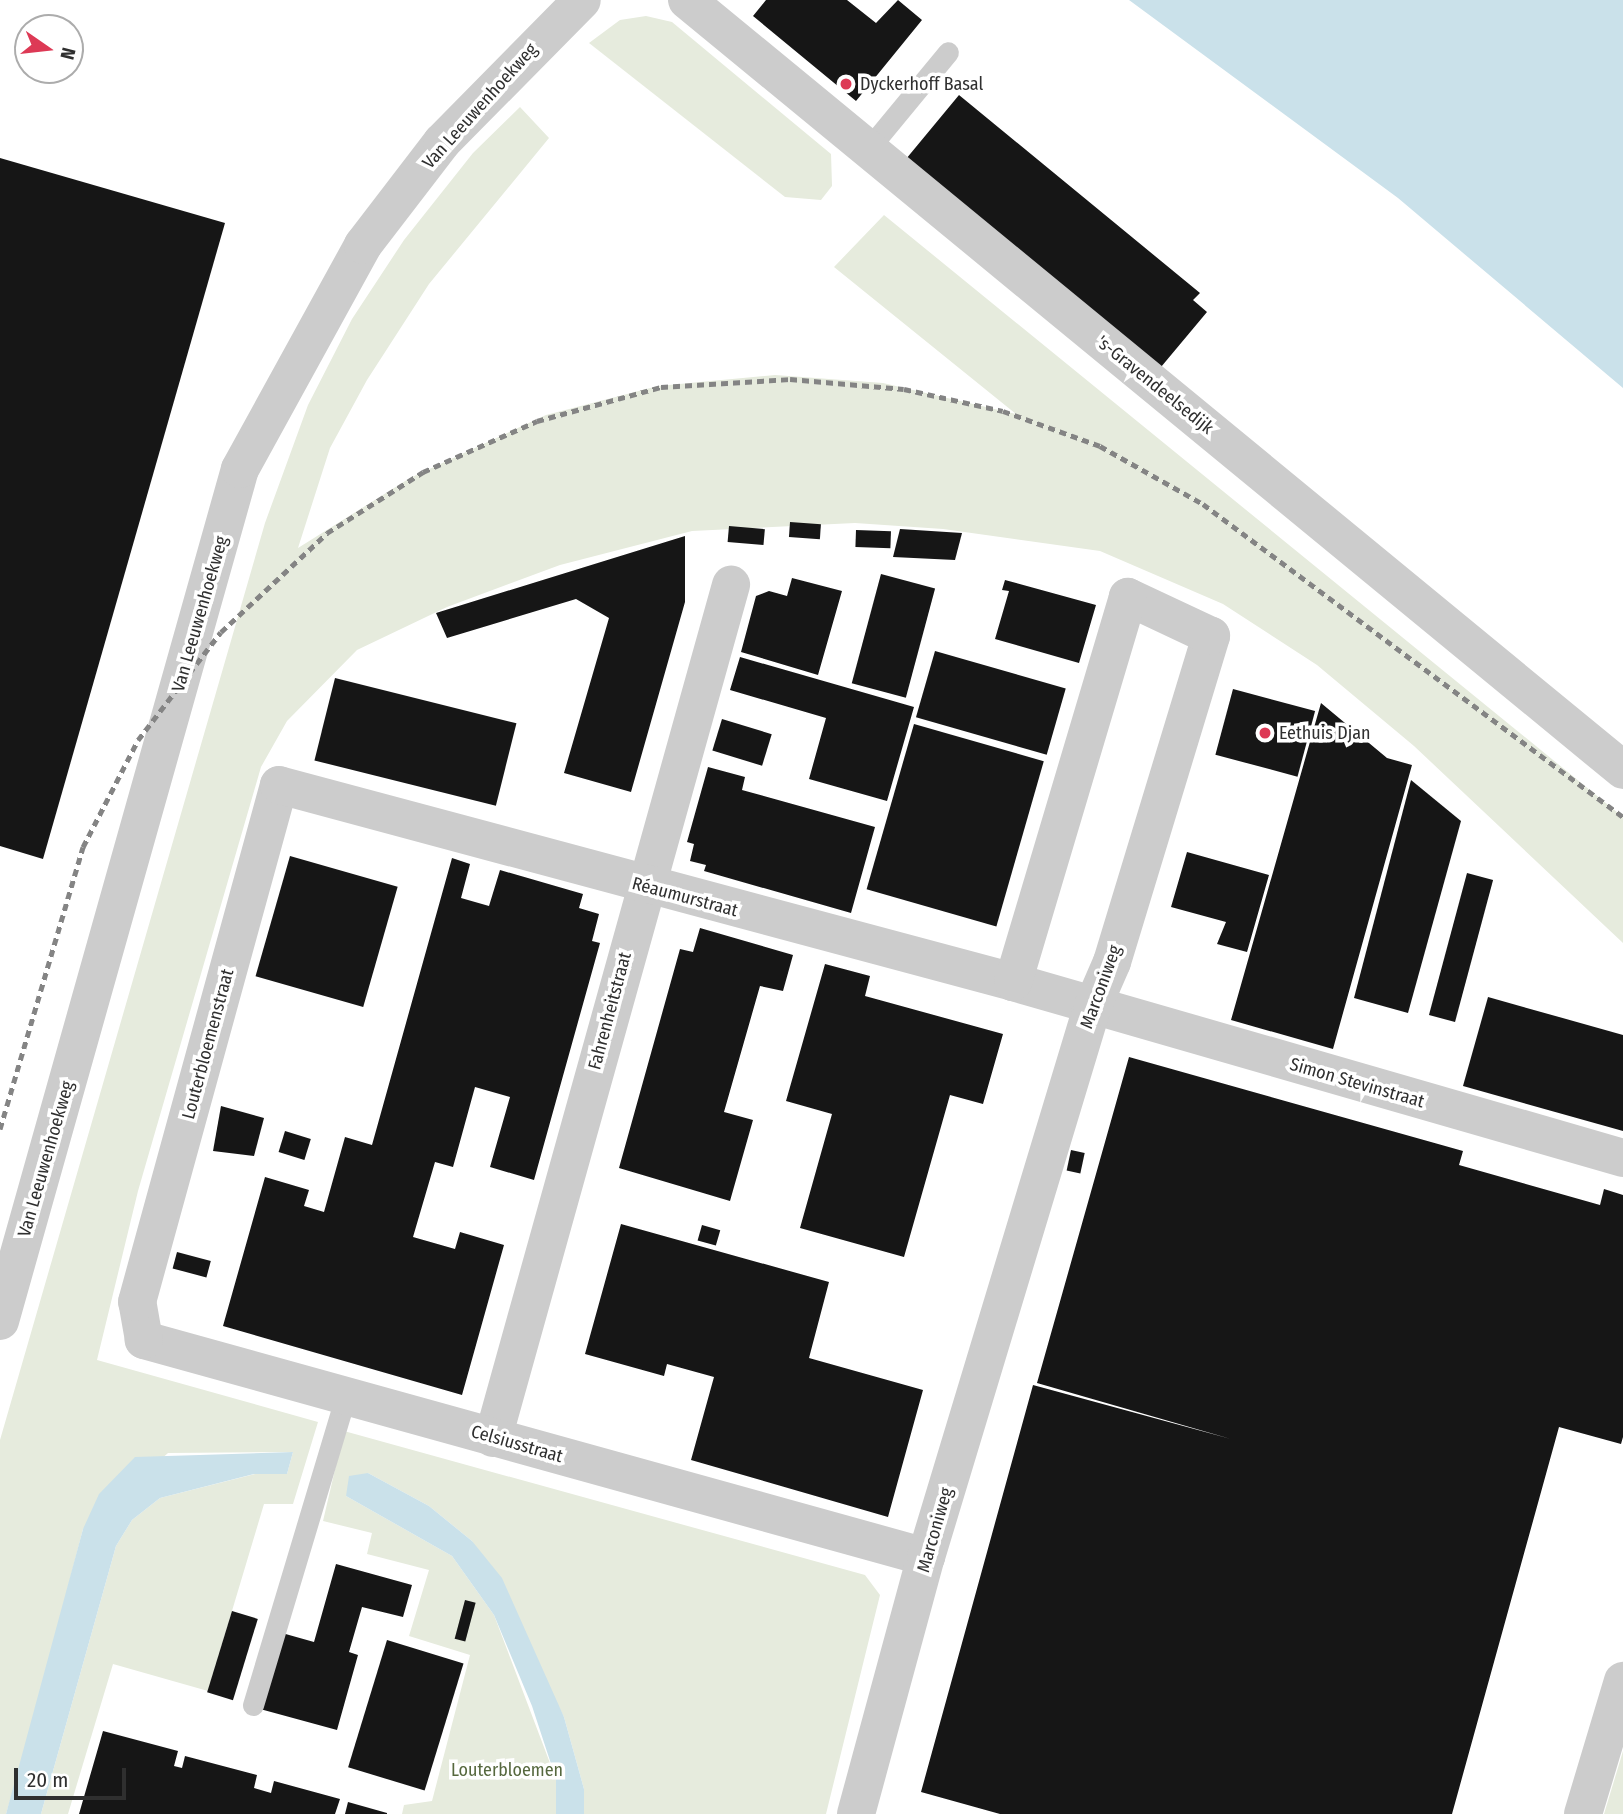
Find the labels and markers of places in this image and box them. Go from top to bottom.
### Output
place label: Dyckerhoff Basal [860,73,983,95]
marker: Dyckerhoff Basal [838,76,854,92]
place label: Eethuis Djan [1279,722,1371,744]
marker: Eethuis Djan [1257,725,1273,741]

